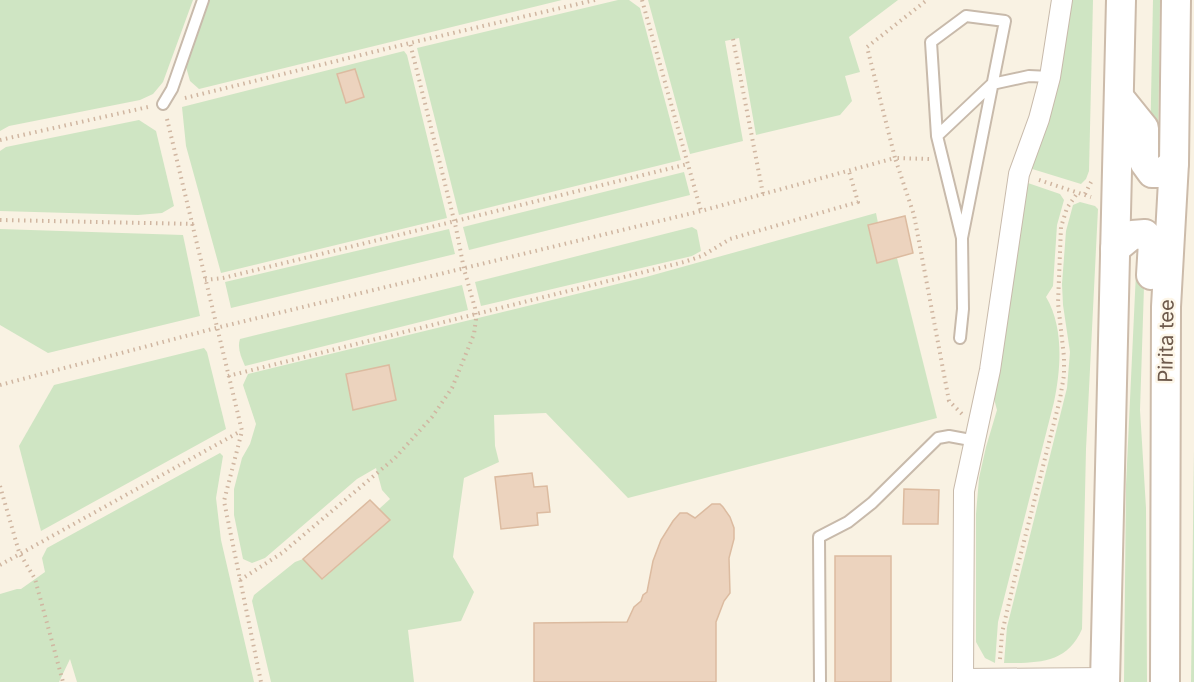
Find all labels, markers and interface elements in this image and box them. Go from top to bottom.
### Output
street label: Pirita tee [1153,299,1179,383]

